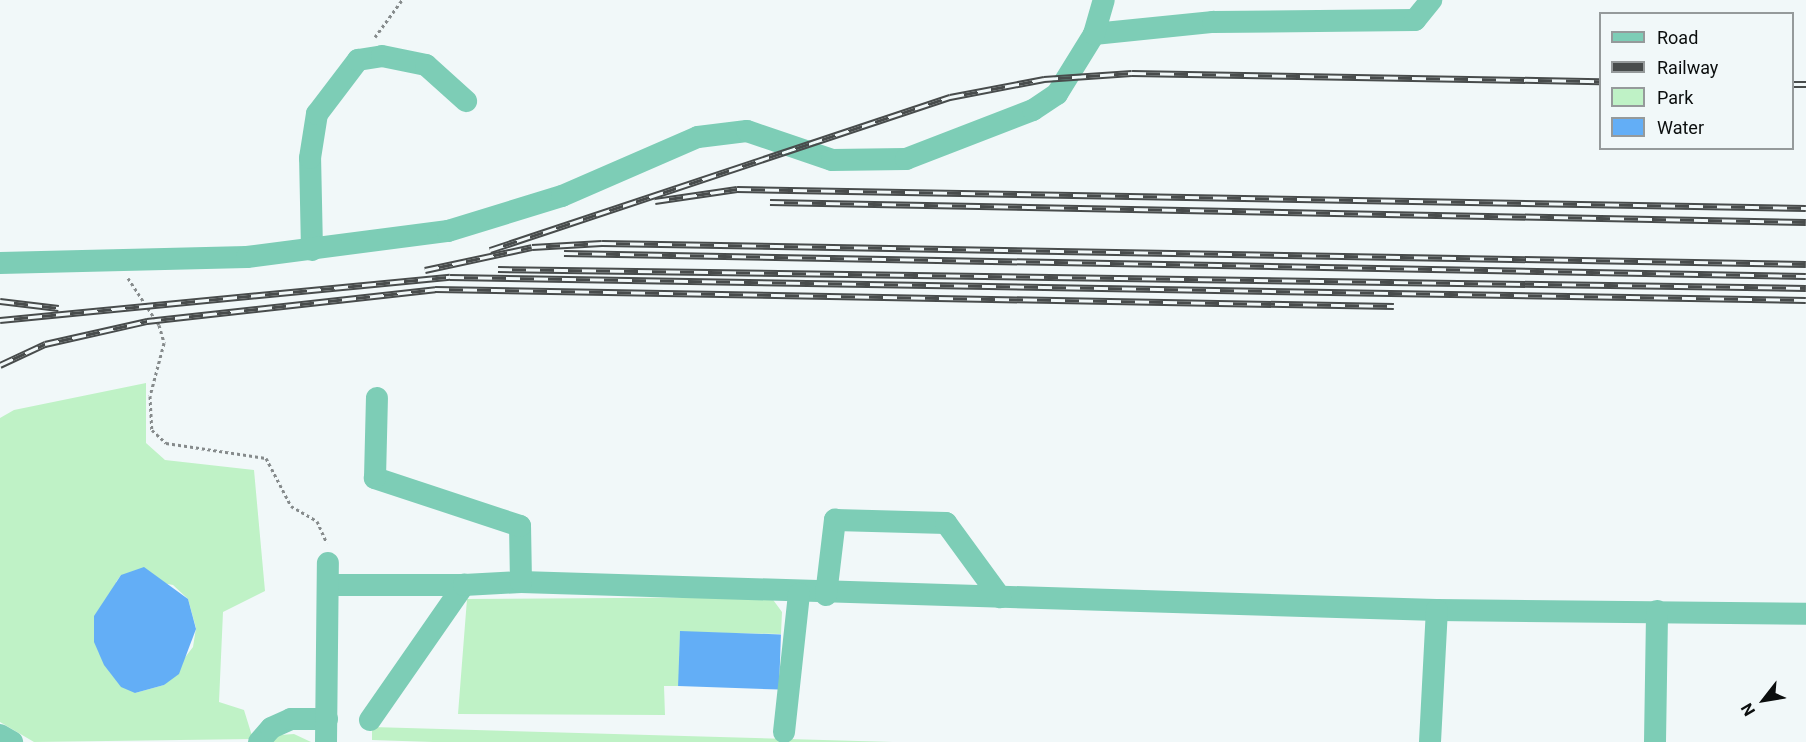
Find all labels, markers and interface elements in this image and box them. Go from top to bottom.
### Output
legend [1599,12,1794,150]
text: Road [1657,27,1698,48]
text: Railway [1657,57,1718,78]
text: Park [1657,87,1693,108]
text: Water [1657,117,1704,138]
north arrow [1734,670,1794,730]
text: N [1737,700,1759,719]

